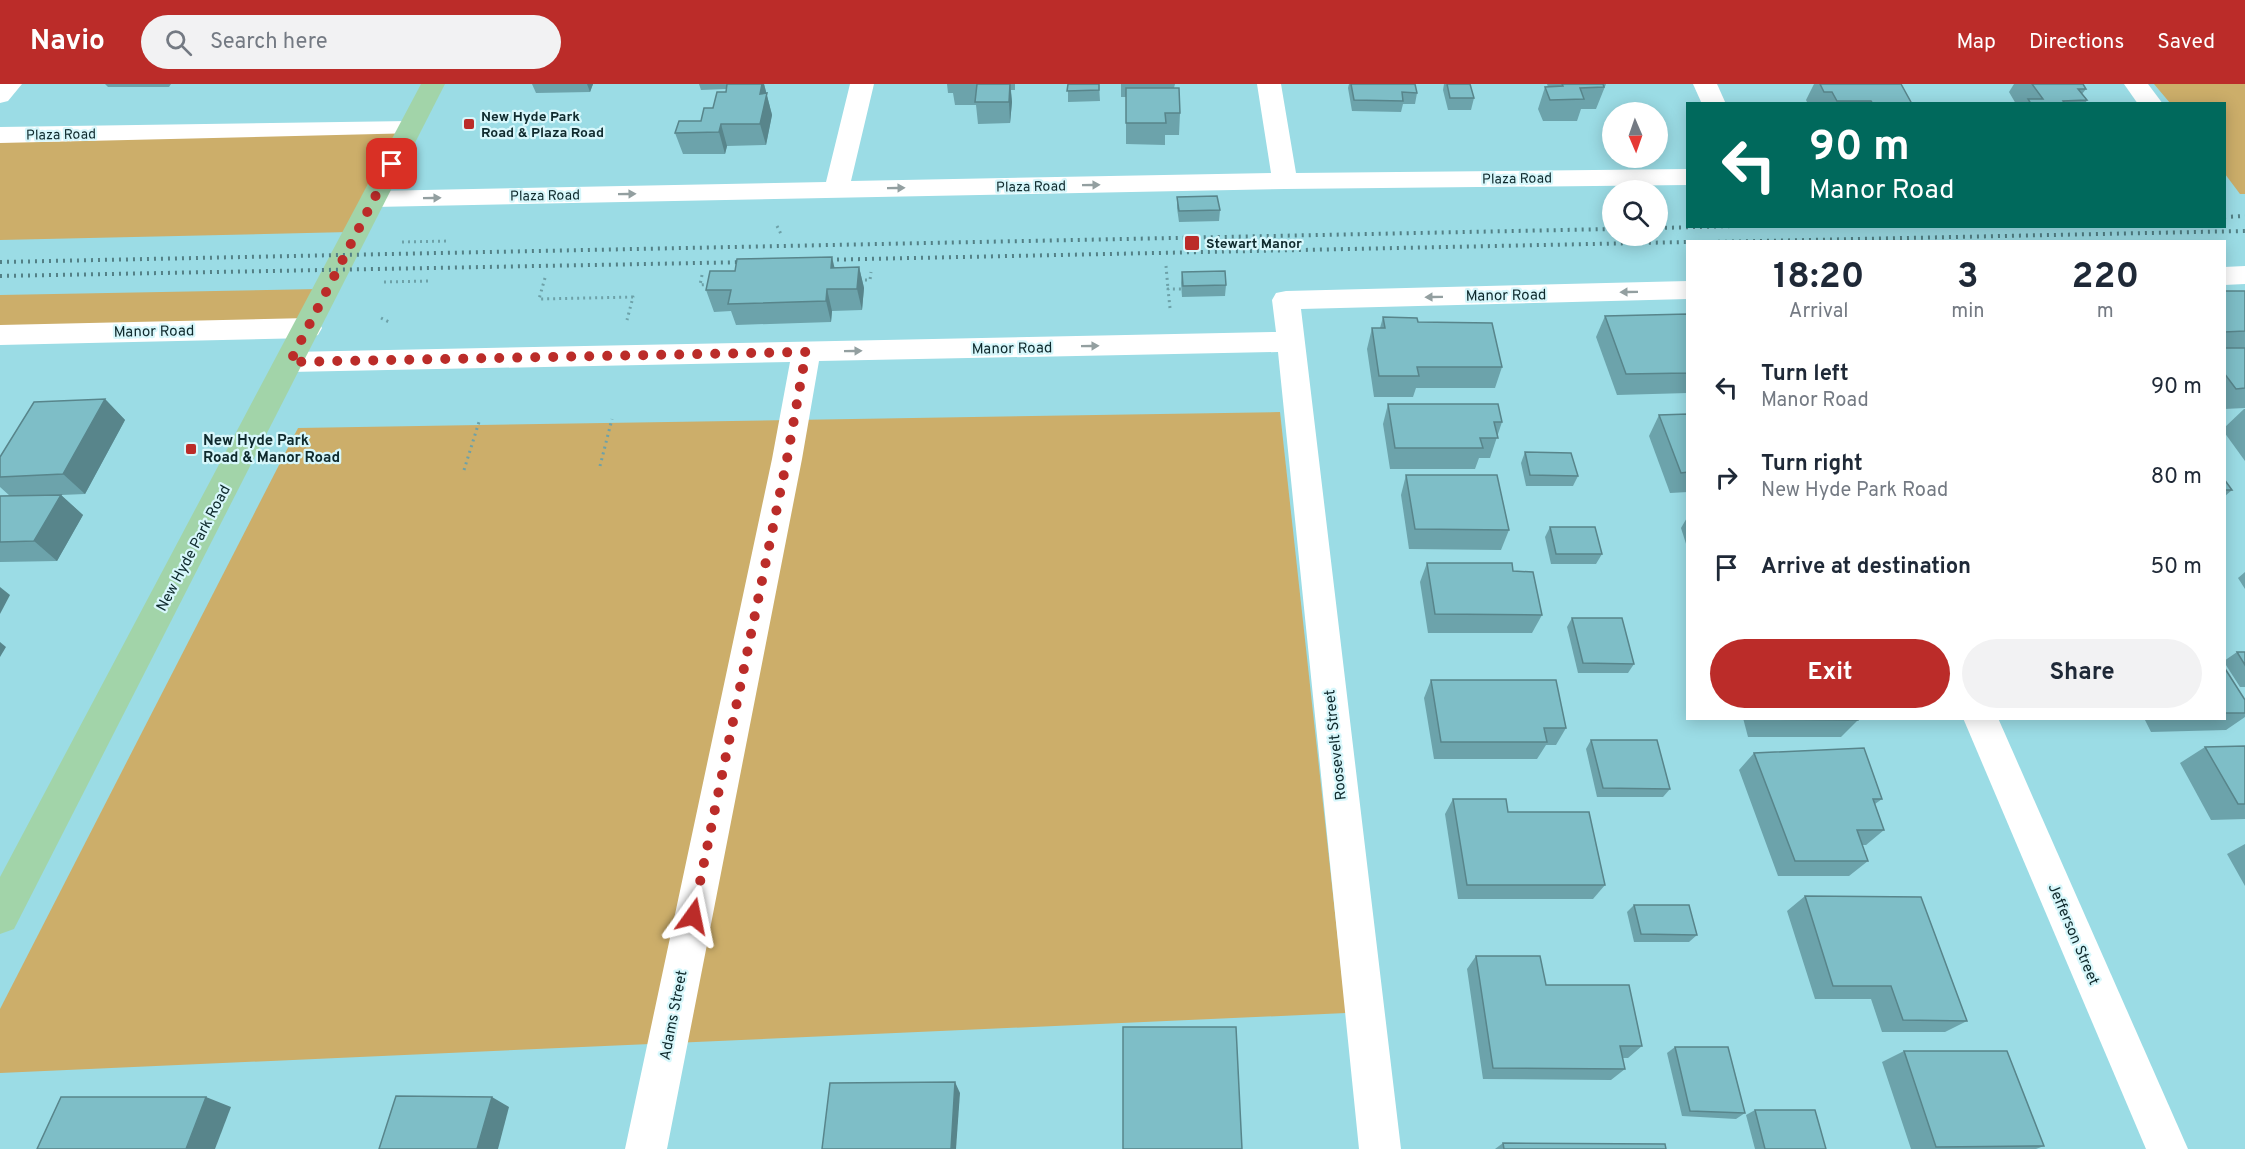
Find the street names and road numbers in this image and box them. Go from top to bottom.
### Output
street label: Plaza Road [26,126,96,145]
street label: Plaza Road [1482,170,1552,189]
street label: Plaza Road [996,178,1066,197]
street label: Plaza Road [510,187,580,206]
street label: Manor Road [1465,286,1547,307]
street label: Manor Road [113,322,195,343]
street label: Manor Road [971,339,1053,360]
street label: New Hyde Park Road [153,482,236,615]
street label: Roosevelt Street [1321,689,1352,801]
street label: Jefferson Street [2043,881,2103,988]
street label: Adams Street [656,969,692,1062]

